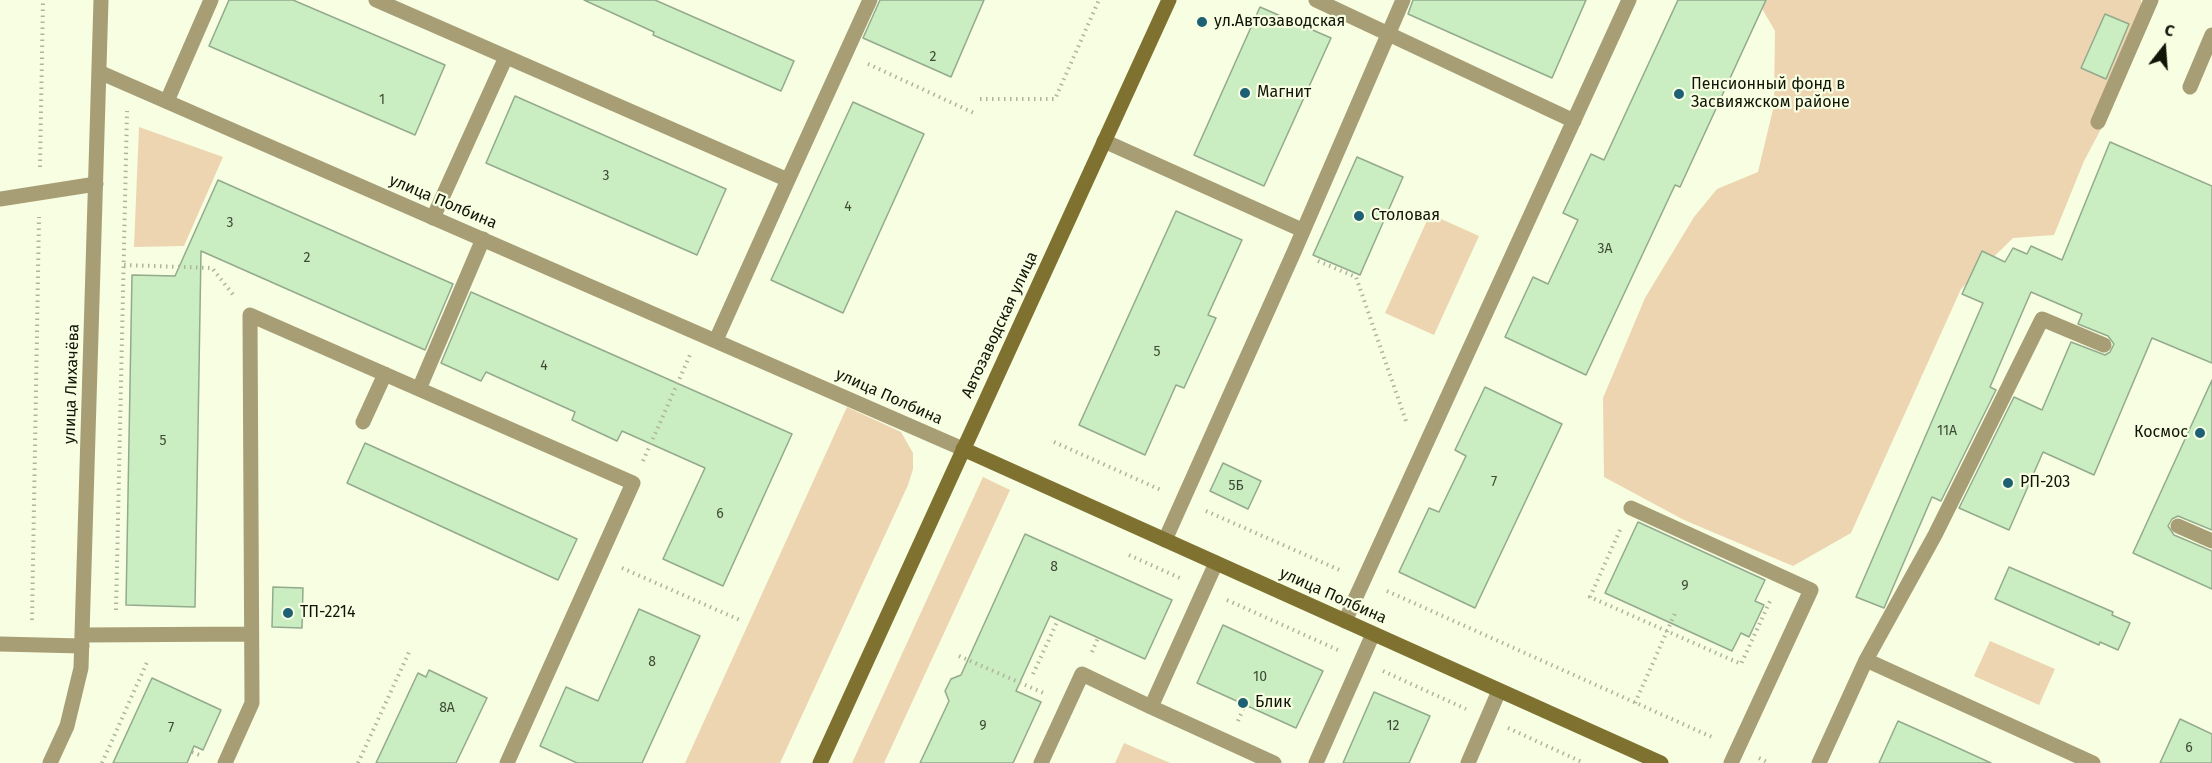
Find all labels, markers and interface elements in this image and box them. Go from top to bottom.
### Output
place label: ул.Автозаводская [1214,12,1345,32]
marker: ул.Автозаводская [1195,15,1209,29]
north arrow [2134,18,2194,78]
text: С [2162,20,2177,41]
house number: 2 [930,49,936,65]
place label: Пенсионный фонд в Засвияжском районе [1691,75,1850,113]
place label: Магнит [1257,83,1311,103]
marker: Магнит [1238,86,1252,100]
marker: Пенсионный фонд в Засвияжском районе [1672,87,1686,101]
house number: 1 [379,92,385,108]
house number: 3 [603,168,609,184]
street label: улица Полбина [386,171,500,233]
house number: 4 [844,199,852,215]
place label: Столовая [1371,206,1440,226]
marker: Столовая [1352,209,1366,223]
house number: 3 [227,215,233,231]
house number: 3А [1597,241,1613,257]
street label: Автозаводская улица [958,249,1042,401]
house number: 2 [304,250,310,266]
street label: улица Лихачёва [60,324,84,444]
house number: 5 [1153,344,1161,360]
house number: 4 [540,358,548,374]
street label: улица Полбина [833,365,945,429]
house number: 11А [1937,423,1957,439]
place label: Космос [2134,423,2188,443]
marker: Космос [2193,426,2207,440]
house number: 5 [159,433,167,449]
place label: РП-203 [2020,473,2070,493]
house number: 7 [1491,474,1497,490]
marker: РП-203 [2001,476,2015,490]
house number: 5Б [1228,478,1244,494]
house number: 6 [716,506,724,522]
house number: 8 [1050,559,1058,575]
street label: улица Полбина [1277,564,1389,628]
house number: 9 [1681,578,1689,594]
place label: ТП-2214 [300,603,355,623]
marker: ТП-2214 [281,606,295,620]
house number: 8 [648,654,656,670]
house number: 10 [1253,669,1267,685]
place label: Блик [1255,693,1291,713]
marker: Блик [1236,696,1250,710]
house number: 8А [439,700,455,716]
house number: 9 [979,718,987,734]
house number: 12 [1387,718,1399,734]
house number: 7 [168,720,174,736]
house number: 6 [2185,740,2193,756]

